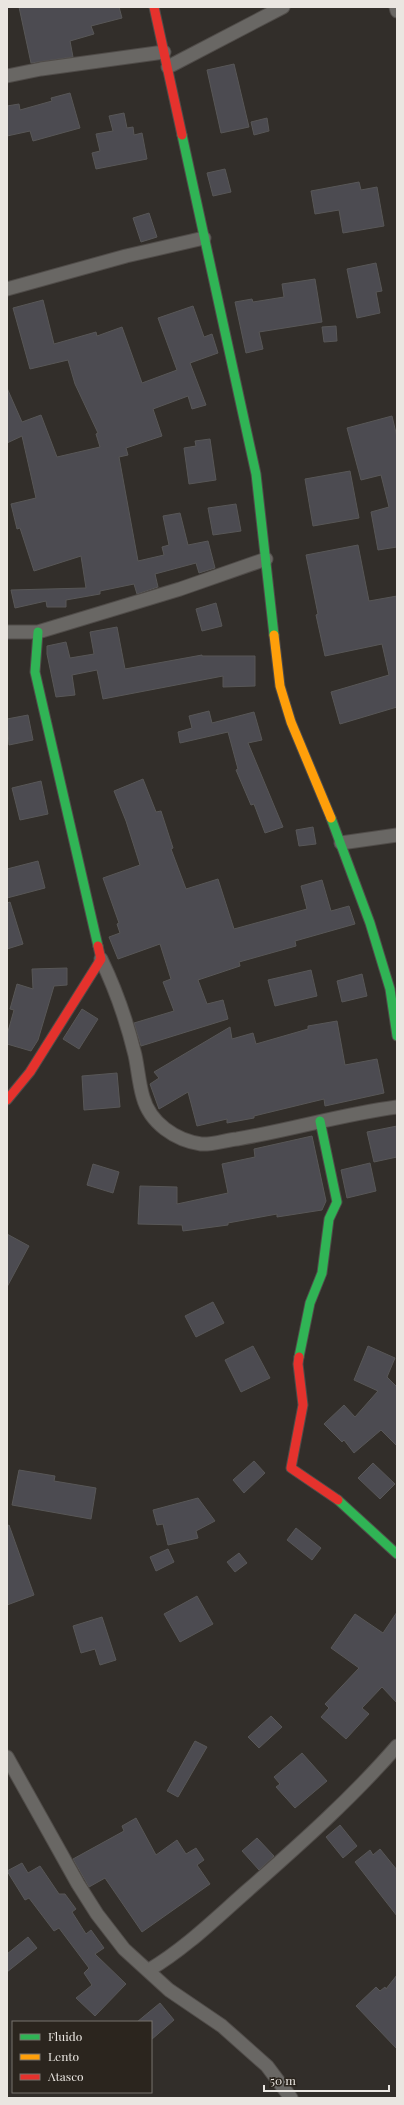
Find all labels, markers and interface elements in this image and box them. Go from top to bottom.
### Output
legend [12,2021,152,2093]
text: Fluido [48,2028,83,2044]
text: Lento [48,2048,80,2064]
scale bar [264,2067,389,2093]
text: Atasco [47,2068,84,2084]
text: 50 m [270,2072,296,2088]

